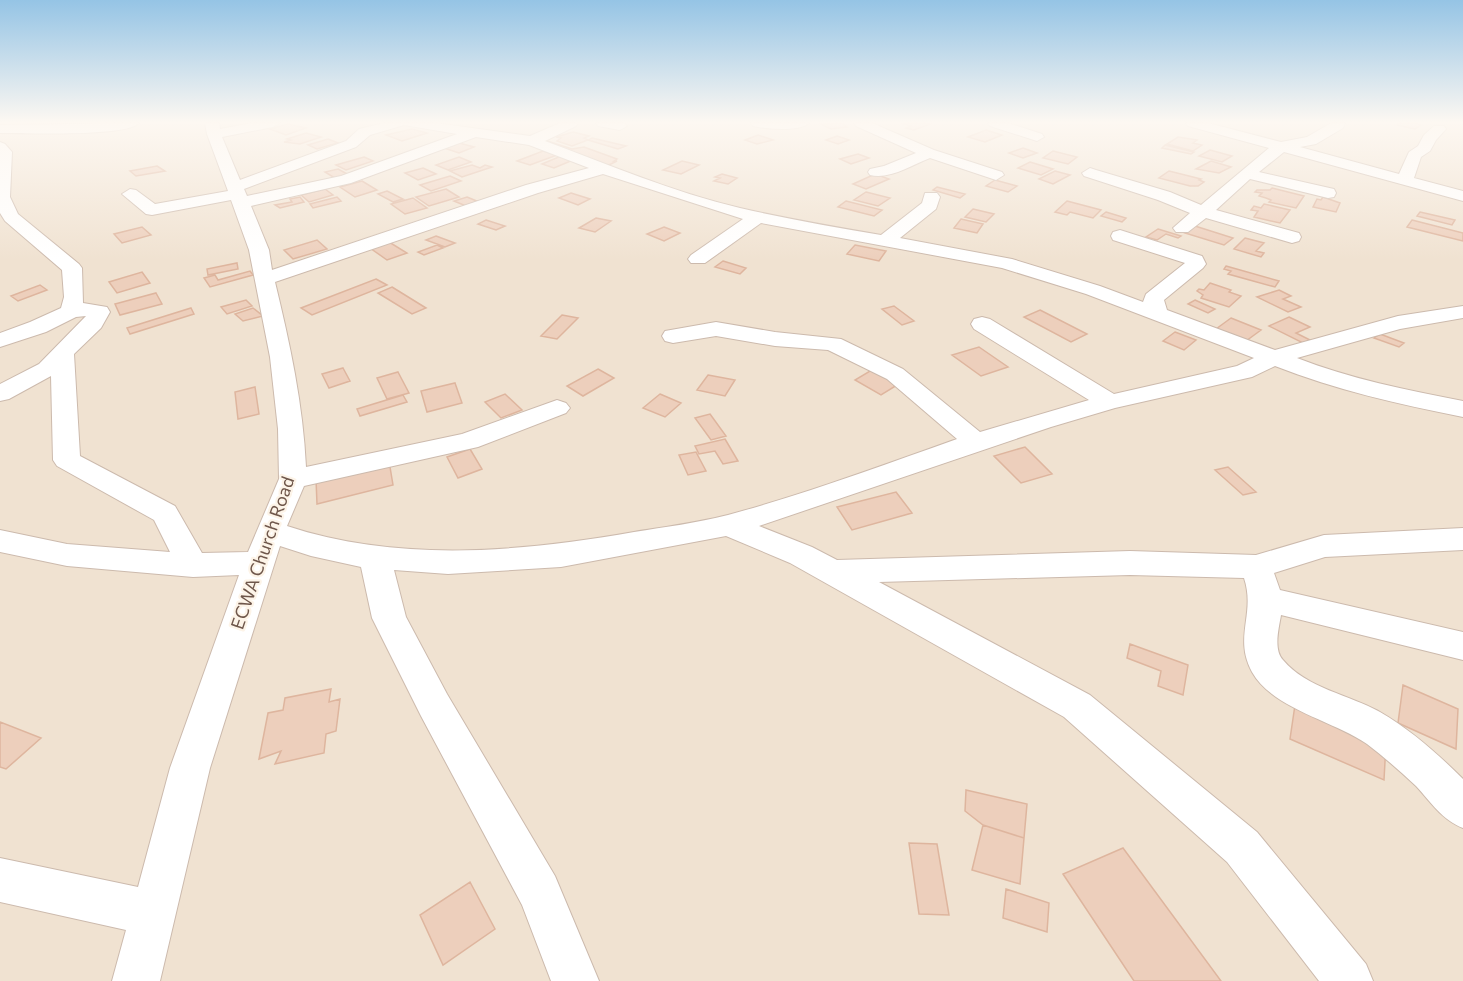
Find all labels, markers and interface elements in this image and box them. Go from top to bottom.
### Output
street label: ECWA Church Road [226,473,299,632]

